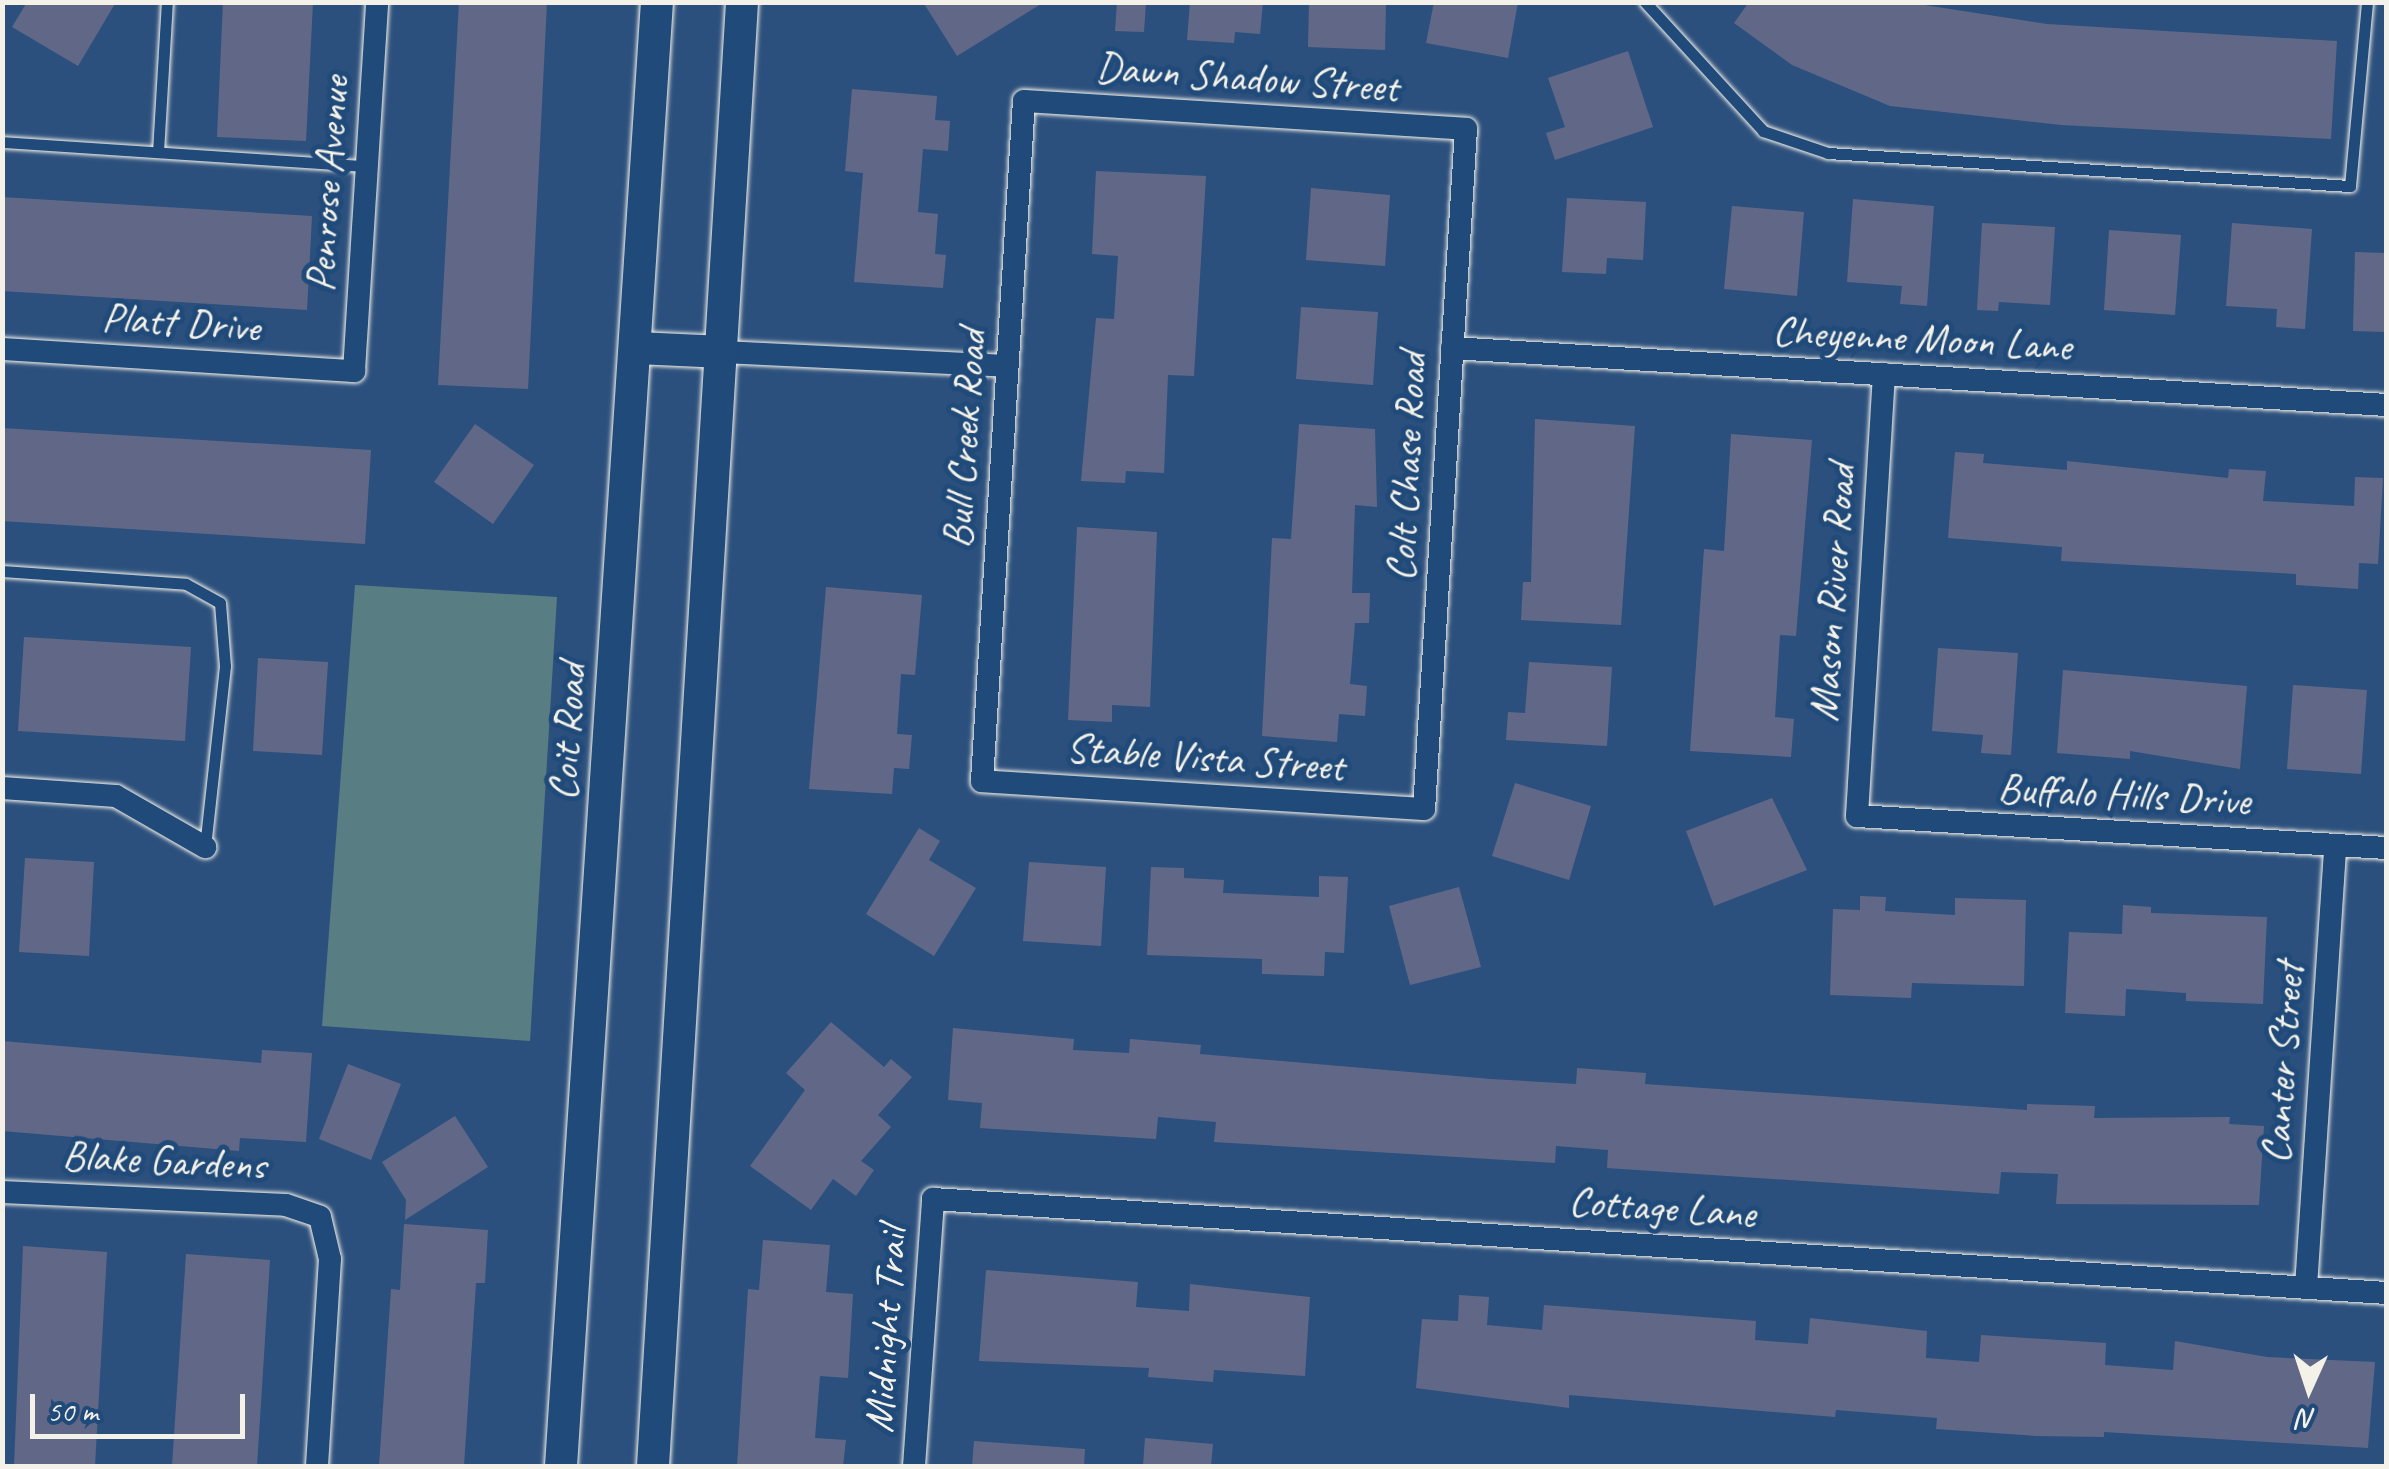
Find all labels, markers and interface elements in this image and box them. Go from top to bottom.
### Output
street label: Dawn Shadow Street [1092,42,1402,114]
street label: Penrose Avenue [295,75,361,293]
street label: Platt Drive [100,292,262,354]
street label: Cheyenne Moon Lane [1771,306,2073,372]
street label: Bull Creek Road [932,327,998,551]
street label: Colt Chase Road [1376,350,1438,584]
street label: Mason River Road [1799,461,1867,725]
street label: Coit Road [538,662,598,802]
street label: Stable Vista Street [1065,723,1345,793]
street label: Buffalo Hills Drive [1996,763,2252,827]
street label: Canter Street [2251,961,2315,1165]
street label: Blake Gardens [61,1130,267,1192]
street label: Cottage Lane [1567,1176,1757,1240]
street label: Midnight Trail [854,1226,918,1434]
north arrow [2259,1339,2359,1439]
scale bar [35,1374,250,1436]
text: 50 m [47,1392,98,1430]
text: N [2298,1402,2317,1437]

